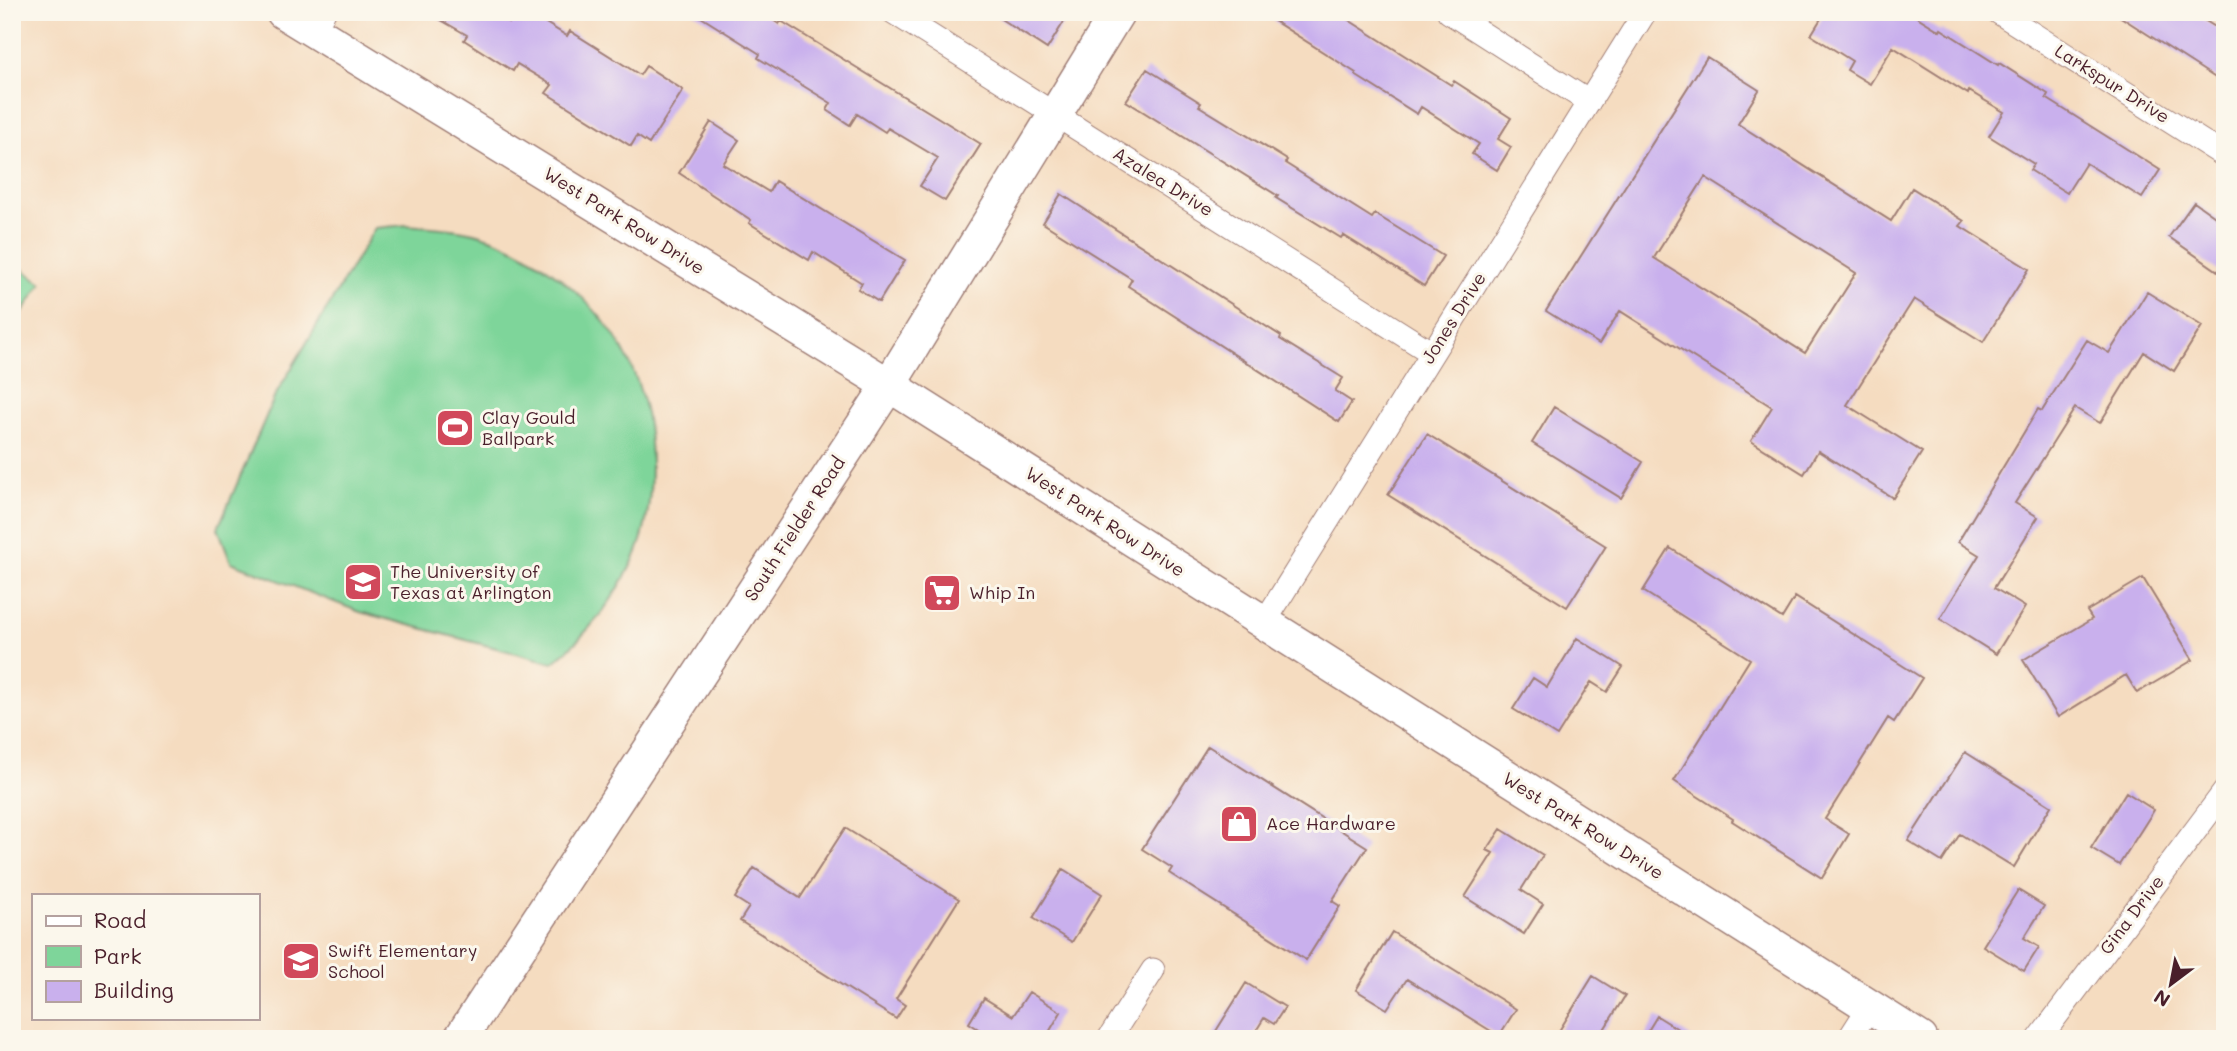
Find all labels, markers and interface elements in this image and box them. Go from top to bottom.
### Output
street label: Larkspur Drive [2050,38,2175,128]
street label: Azalea Drive [1109,141,1218,222]
street label: West Park Row Drive [540,161,710,279]
street label: Jones Drive [1415,267,1491,368]
place label: Clay Gould Ballpark [482,405,576,450]
sports icon: Clay Gould Ballpark [434,407,476,449]
street label: South Fielder Road [738,452,850,605]
street label: West Park Row Drive [1021,461,1190,582]
place label: The University of Texas at Arlington [390,559,551,604]
school or university icon: The University of Texas at Arlington [342,561,384,603]
supermarket icon: Whip In [921,572,963,614]
place label: Whip In [969,580,1035,604]
street label: West Park Row Drive [1499,766,1669,884]
shop icon: Ace Hardware [1218,803,1260,845]
place label: Ace Hardware [1266,811,1396,835]
street label: Gina Drive [2094,870,2169,959]
legend [32,894,259,1020]
text: Road [94,906,146,933]
place label: Swift Elementary School [328,938,477,983]
school or university icon: Swift Elementary School [280,940,322,982]
text: Park [94,942,142,969]
north arrow [2136,950,2206,1020]
text: Building [94,976,174,1003]
text: N [2149,984,2174,1013]

